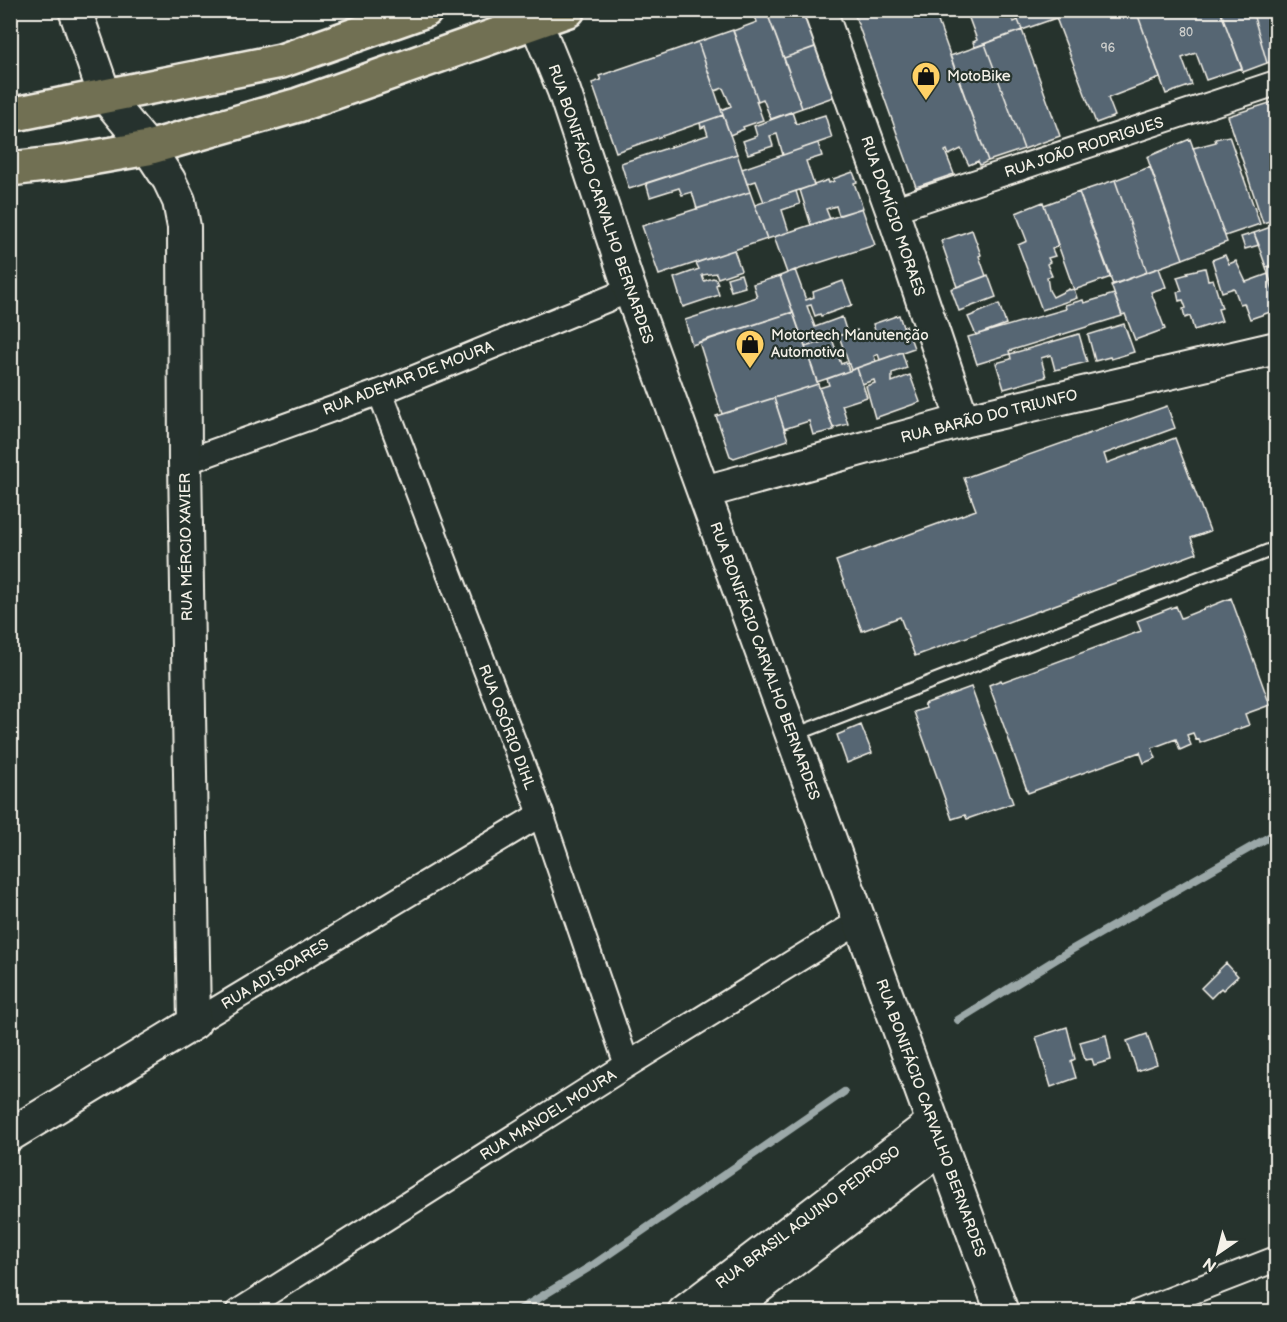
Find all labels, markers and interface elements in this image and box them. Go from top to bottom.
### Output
house number: 80 [1179,25,1193,40]
house number: 96 [1101,41,1115,56]
shop icon: MotoBike [910,60,942,102]
street label: RUA BONIFÁCIO CARVALHO BERNARDES [544,62,657,346]
place label: MotoBike [947,67,1011,86]
street label: RUA JOÃO RODRIGUES [1002,113,1166,182]
street label: RUA DOMÍCIO MORAES [856,134,929,299]
place label: Motortech Manutenção Automotiva [771,326,929,362]
shop icon: Motortech Manutenção Automotiva [734,328,766,370]
street label: RUA ADEMAR DE MOURA [320,337,497,420]
street label: RUA BARÃO DO TRIUNFO [899,385,1079,448]
street label: RUA MÉRCIO XAVIER [176,472,197,621]
street label: RUA BONIFÁCIO CARVALHO BERNARDES [705,520,824,803]
street label: RUA OSÓRIO DIHL [474,662,539,793]
street label: RUA ADI SOARES [218,935,332,1014]
street label: RUA BONIFÁCIO CARVALHO BERNARDES [871,977,990,1260]
street label: RUA MANOEL MOURA [477,1065,621,1165]
street label: RUA BRASIL AQUINO PEDROSO [712,1142,904,1293]
north arrow [1188,1223,1248,1283]
text: N [1200,1253,1221,1275]

